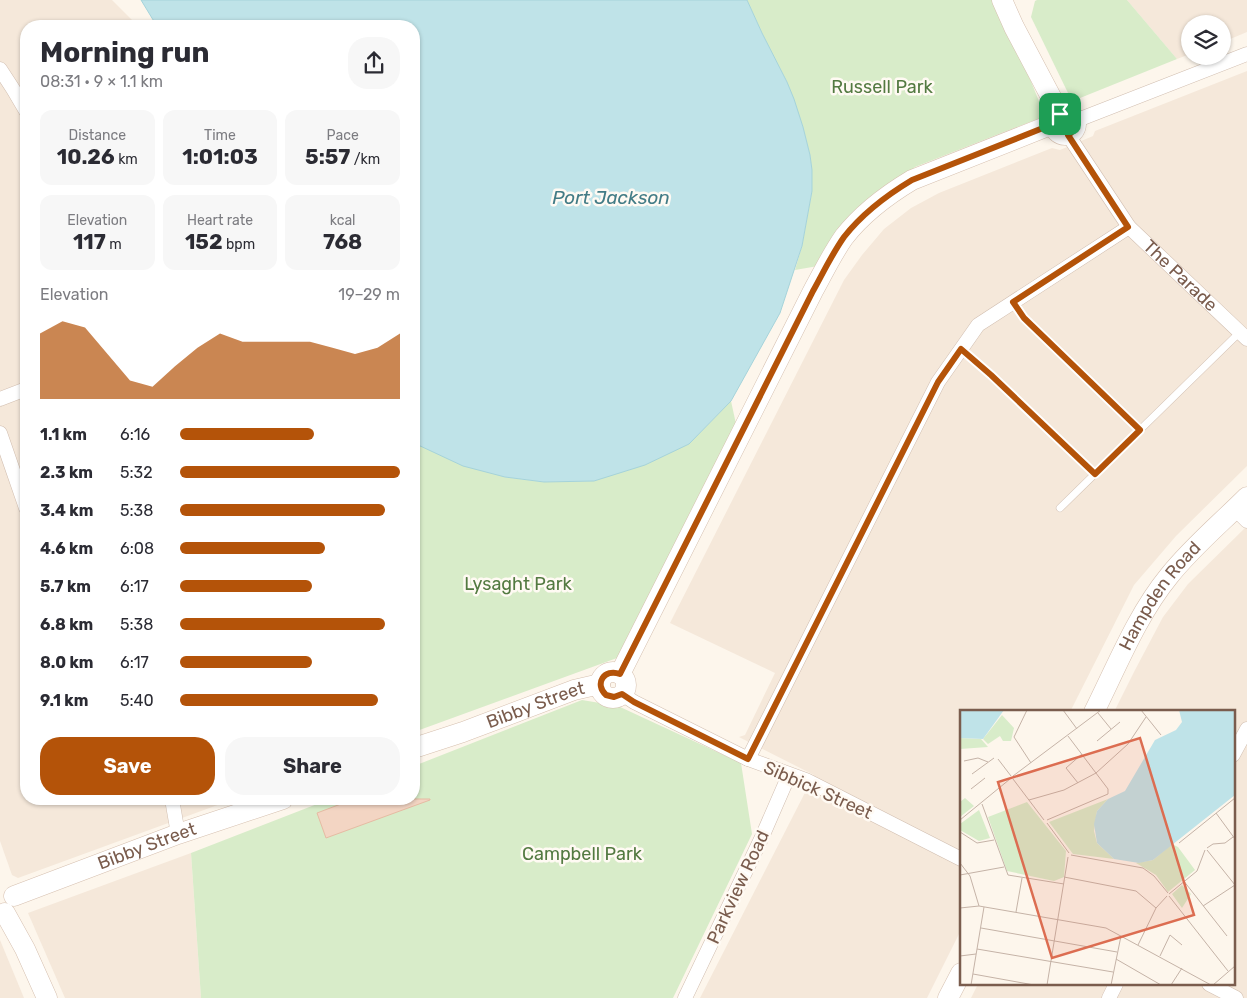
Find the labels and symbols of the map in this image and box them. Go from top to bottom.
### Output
park label: Russell Park [831,76,934,98]
pin [1039,93,1081,135]
water label: Port Jackson [552,186,670,209]
street label: The Parade [1138,235,1222,316]
street label: Hampden Road [1114,537,1205,654]
park label: Lysaght Park [464,573,573,595]
street label: Bibby Street [483,677,587,733]
inset map [960,710,1234,986]
street label: Sibbick Street [760,756,876,824]
street label: Bibby Street [95,818,199,874]
street label: Parkview Road [702,827,774,947]
park label: Campbell Park [522,843,643,865]

